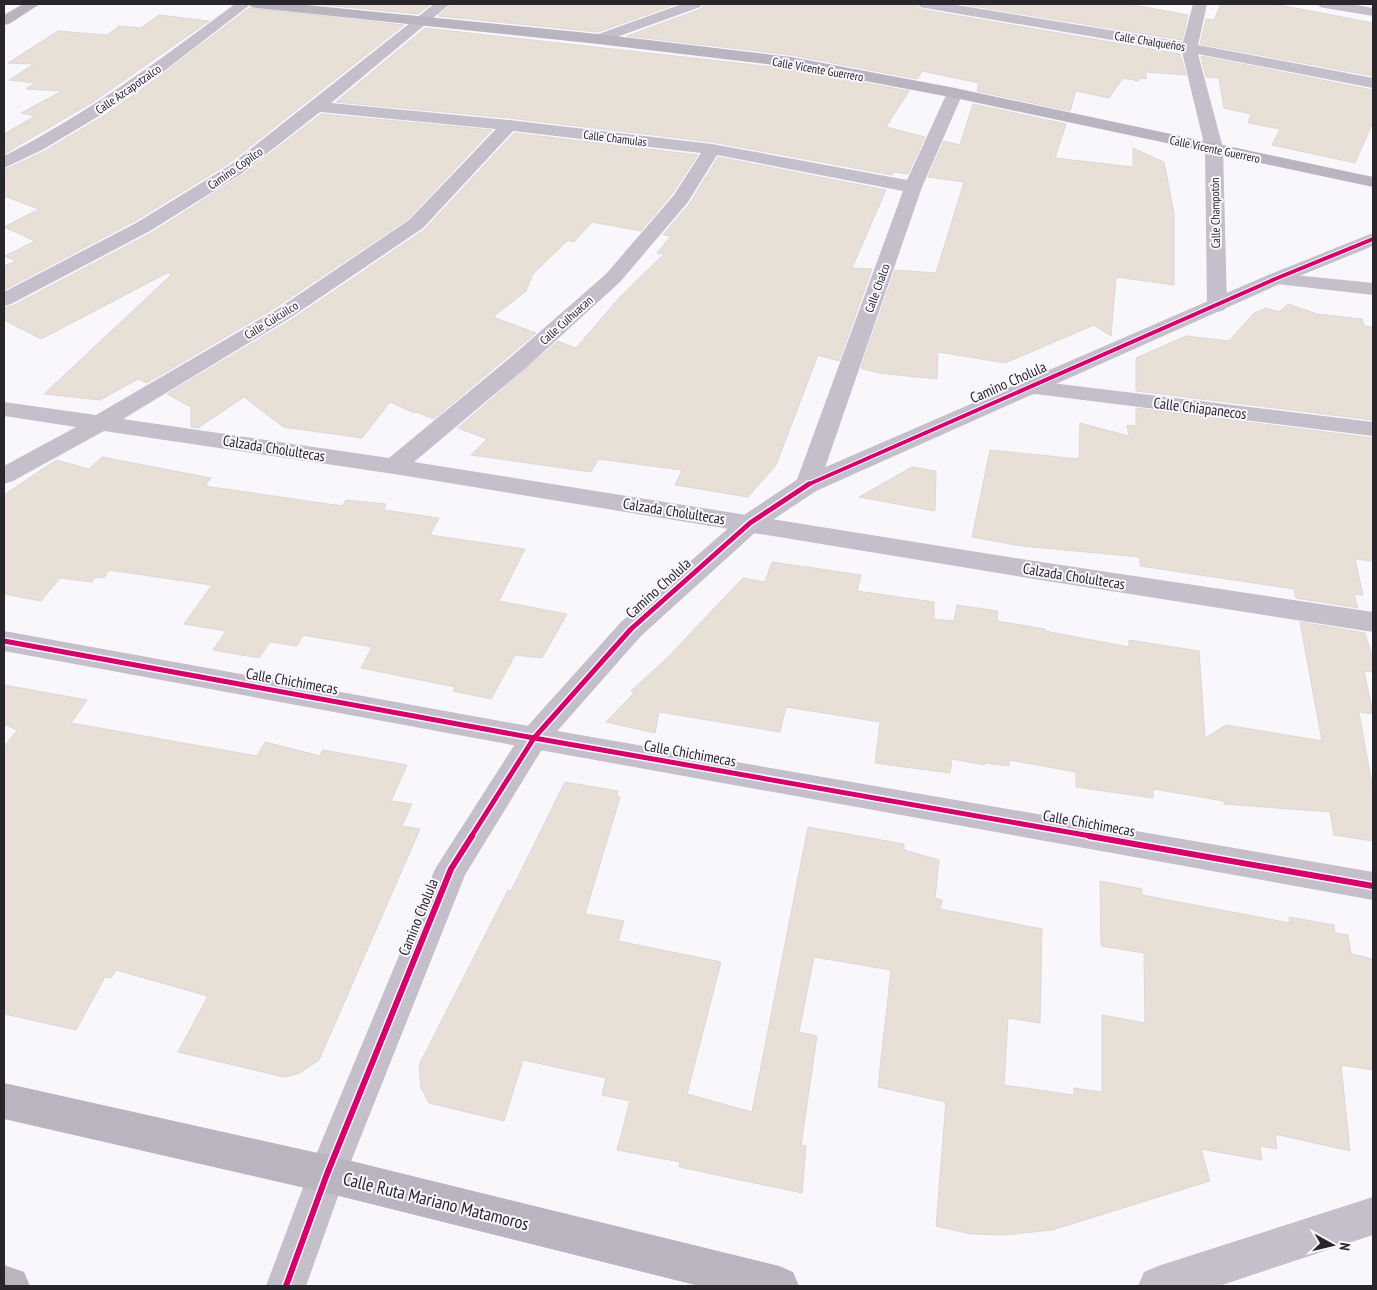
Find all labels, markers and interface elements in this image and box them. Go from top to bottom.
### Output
street label: Calle Chalqueños [1114,28,1186,54]
street label: Calle Vicente Guerrero [771,54,865,84]
street label: Calle Azcapotzalco [92,61,164,117]
street label: Calle Chamulas [583,127,647,149]
street label: Calle Vicente Guerrero [1168,132,1262,166]
street label: Camino Copilco [205,144,265,192]
street label: Calle Champotón [1207,178,1223,248]
street label: Calle Chalco [861,262,893,314]
street label: Calle Culhuacan [536,292,596,348]
street label: Calle Cuicuilco [241,298,301,342]
street label: Camino Cholula [967,357,1049,407]
street label: Calle Chiapanecos [1152,393,1248,423]
street label: Calzada Cholultecas [222,431,326,465]
street label: Calzada Cholultecas [622,494,726,528]
street label: Camino Cholula [621,554,695,622]
street label: Calzada Cholultecas [1022,559,1126,593]
street label: Calle Chichimecas [244,664,340,698]
street label: Calle Chichimecas [642,736,738,770]
street label: Calle Chichimecas [1041,806,1137,840]
street label: Camino Cholula [394,876,442,958]
street label: Calle Ruta Mariano Matamoros [341,1167,531,1235]
north arrow [1307,1220,1357,1270]
text: N [1335,1242,1354,1252]

